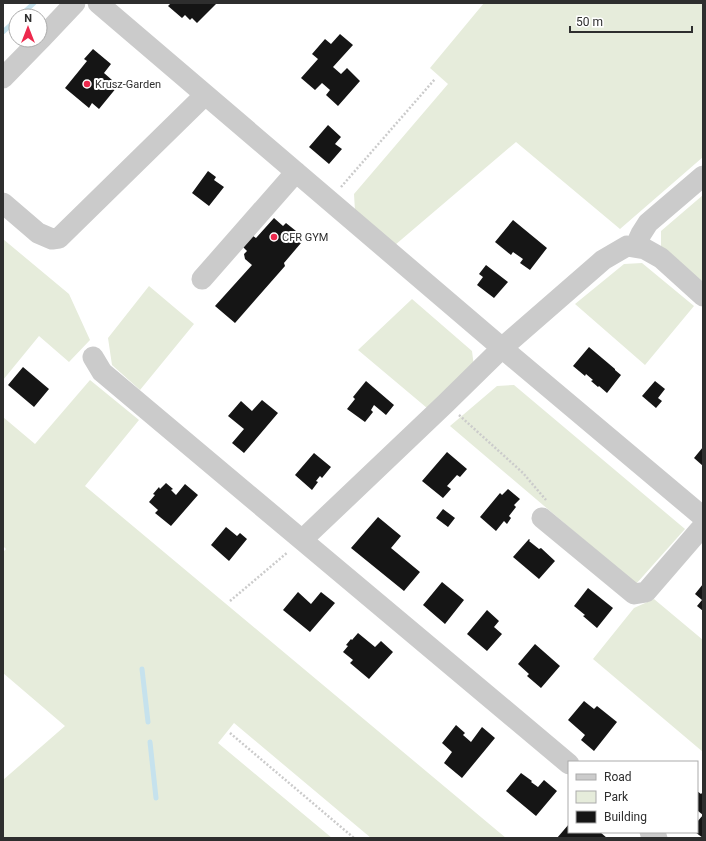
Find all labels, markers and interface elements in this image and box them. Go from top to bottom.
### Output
north arrow [8,8,48,48]
scale bar [570,8,692,34]
text: N [24,12,32,25]
text: 50 m [576,15,603,29]
place label: Krusz-Garden [95,78,161,91]
marker: Krusz-Garden [82,79,92,89]
place label: CFR GYM [282,231,328,244]
marker: CFR GYM [269,232,279,242]
legend [568,761,698,833]
text: Road [604,770,632,784]
text: Park [604,790,629,804]
text: Building [604,810,647,824]

